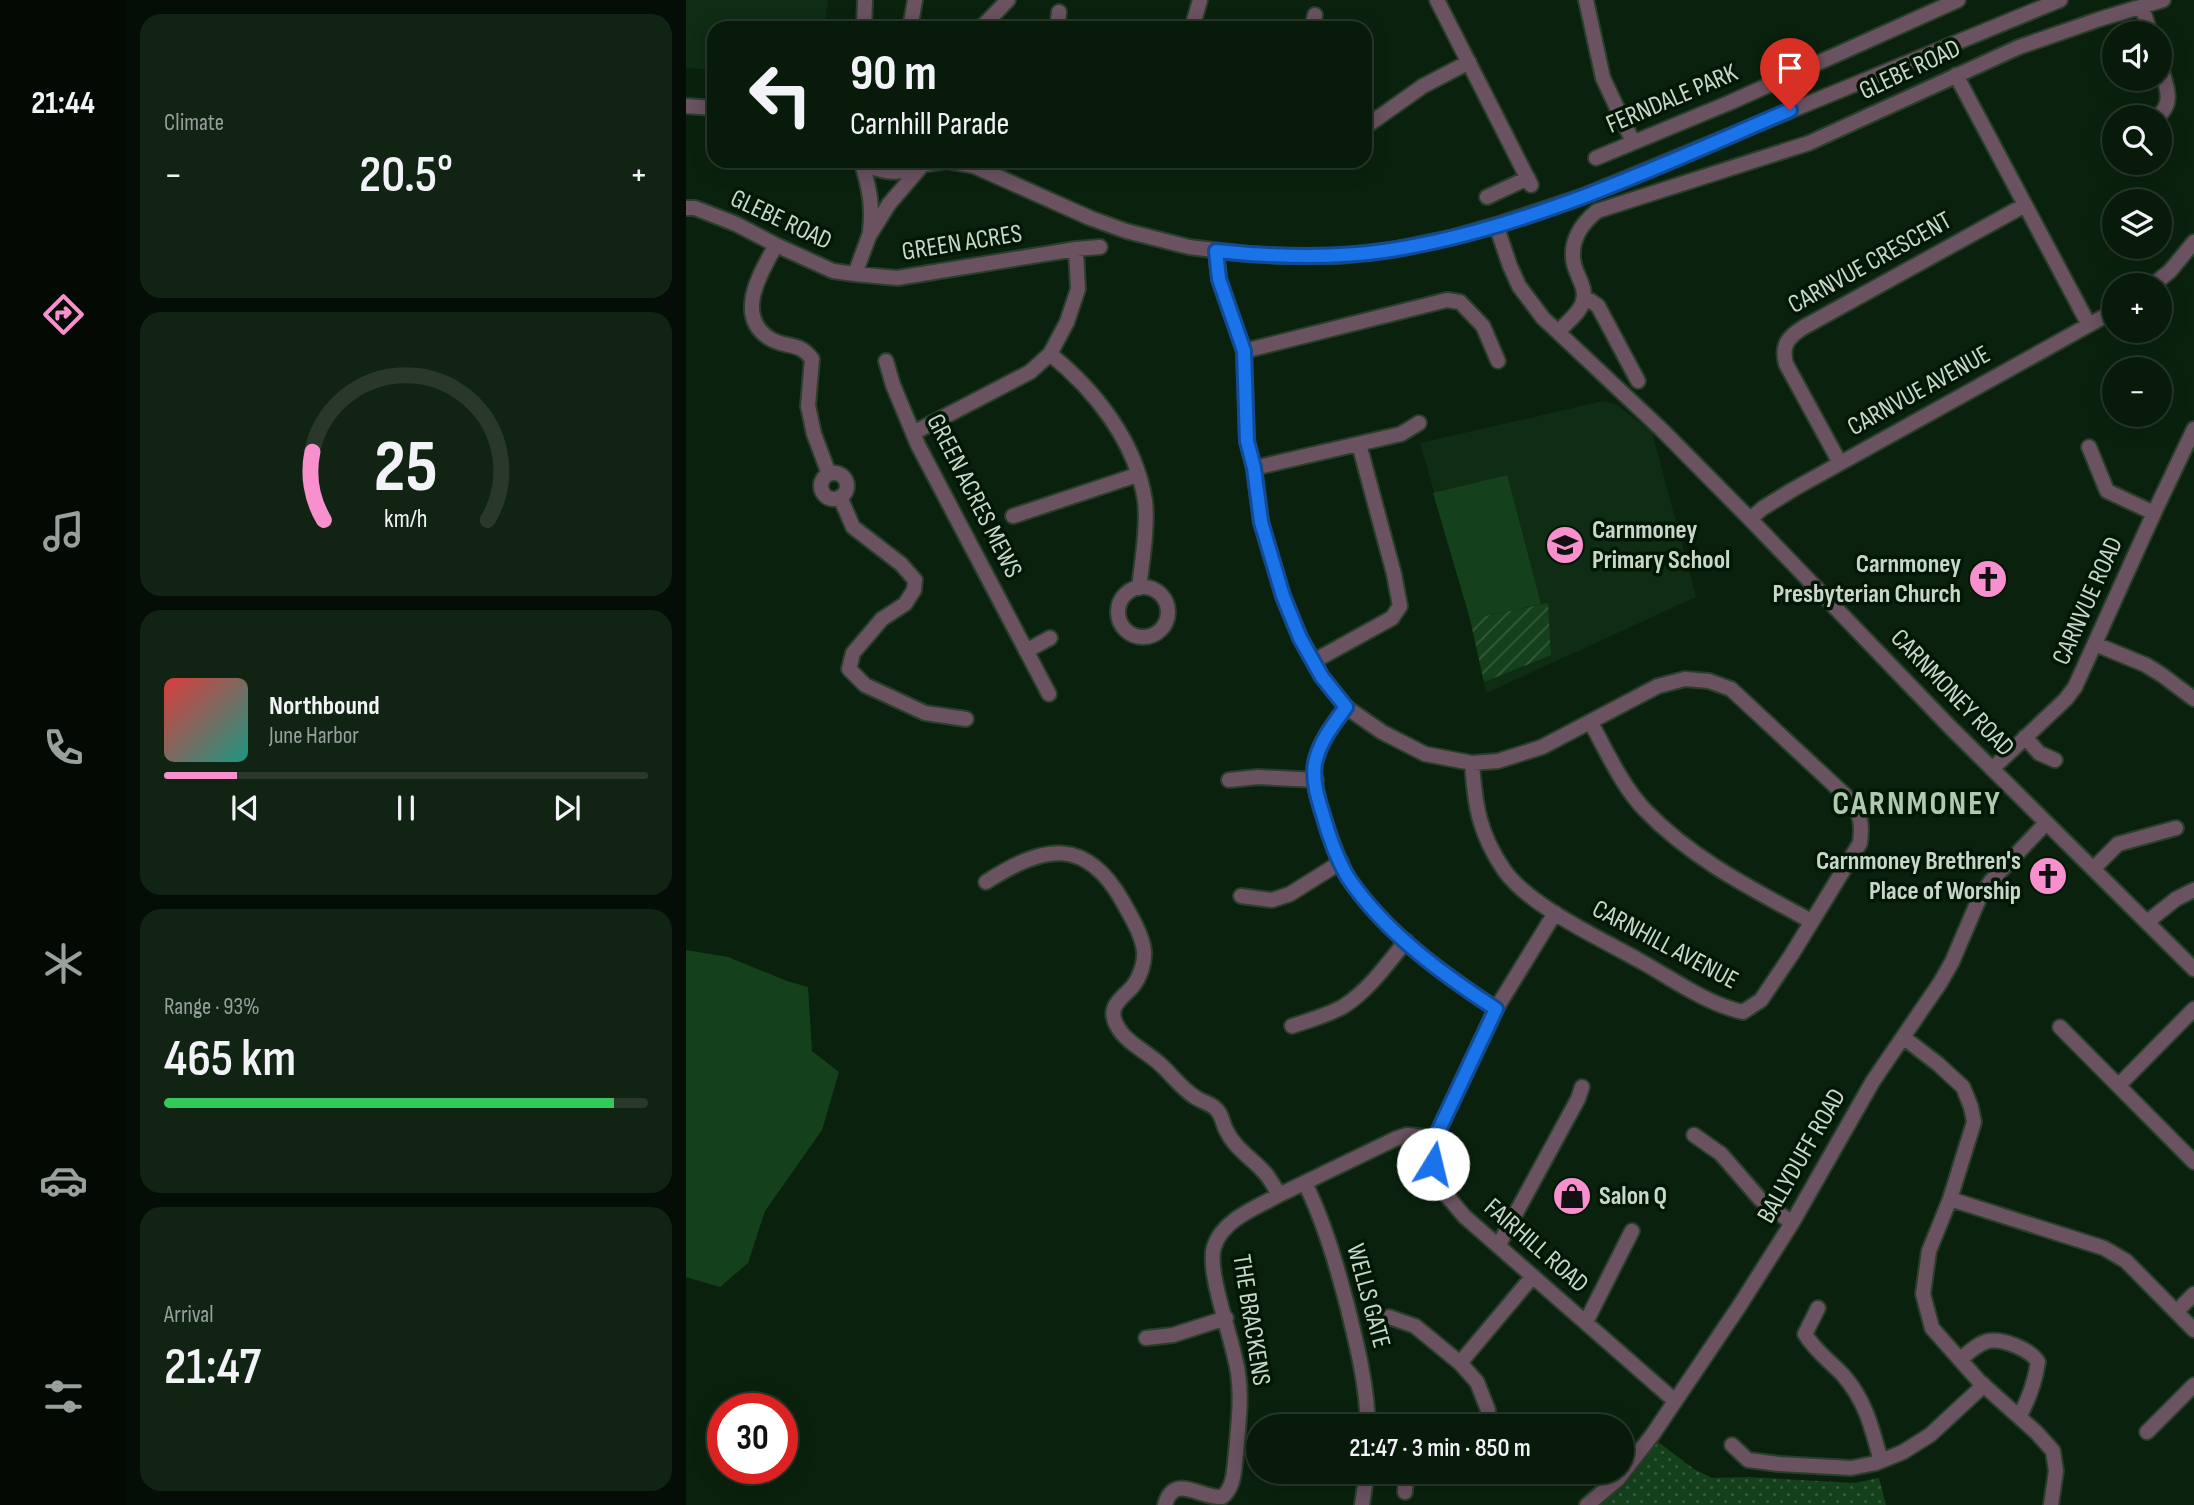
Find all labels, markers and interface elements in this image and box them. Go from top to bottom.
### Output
map controls [2102,21,2172,427]
button: sound [2102,21,2172,91]
street label: GLEBE ROAD [1854,33,1966,107]
pin [1760,38,1820,110]
text: 90 m [850,45,937,104]
icon: left [735,49,826,140]
icon: arrive [1771,49,1809,87]
street label: FERNDALE PARK [1602,57,1742,141]
text: 21:44 [31,84,95,123]
text: Carnhill Parade [850,105,1009,144]
button: search [2102,105,2172,175]
text: Climate [164,109,224,137]
text: 20.5° [359,144,453,207]
text: − [164,153,183,198]
text: + [629,153,648,198]
street label: GLEBE ROAD [725,183,837,257]
button: layers [2102,189,2172,259]
street label: CARNVUE CRESCENT [1783,205,1957,321]
street label: GREEN ACRES [900,218,1024,268]
button: + [2102,273,2172,343]
icon: directions [39,290,88,339]
street label: CARNVUE AVENUE [1842,339,1996,443]
button: − [2102,357,2172,427]
street label: GREEN ACRES MEWS [919,409,1029,583]
text: 25 [374,425,438,513]
text: km/h [384,504,428,535]
icon: music [39,507,88,556]
place label: Carnmoney Primary School [1592,515,1730,576]
school or university icon: Carnmoney Primary School [1544,524,1586,566]
street label: CARNVUE ROAD [2046,532,2130,670]
place label: Carnmoney Presbyterian Church [1773,549,1961,610]
church icon: Carnmoney Presbyterian Church [1967,558,2009,600]
street label: CARNMONEY ROAD [1884,623,2020,763]
text: Northbound [269,691,380,722]
text: June Harbor [269,722,359,750]
icon: phone [39,723,88,772]
district label: CARNMONEY [1832,784,2002,824]
icon: previous [226,789,264,827]
icon: pause [387,789,425,827]
icon: next [548,789,586,827]
place label: Carnmoney Brethren's Place of Worship [1816,846,2021,907]
church icon: Carnmoney Brethren's Place of Worship [2027,855,2069,897]
street label: CARNHILL AVENUE [1587,894,1743,996]
icon: climate [39,939,88,988]
text: Range · 93% [164,993,260,1021]
text: 465 km [164,1028,296,1091]
street label: BALLYDUFF ROAD [1751,1083,1853,1229]
position arrow [1396,1127,1470,1201]
icon: car [39,1156,88,1205]
shop icon: Salon Q [1551,1175,1593,1217]
place label: Salon Q [1599,1181,1667,1212]
street label: FAIRHILL ROAD [1477,1192,1595,1300]
street label: WELLS GATE [1339,1241,1397,1351]
street label: THE BRACKENS [1225,1252,1277,1388]
text: Arrival [164,1301,213,1329]
text: 21:47 [164,1336,261,1399]
icon: filters [39,1372,88,1421]
speed limit sign: 30 [707,1393,798,1484]
text: 21:47 · 3 min · 850 m [1349,1433,1531,1464]

